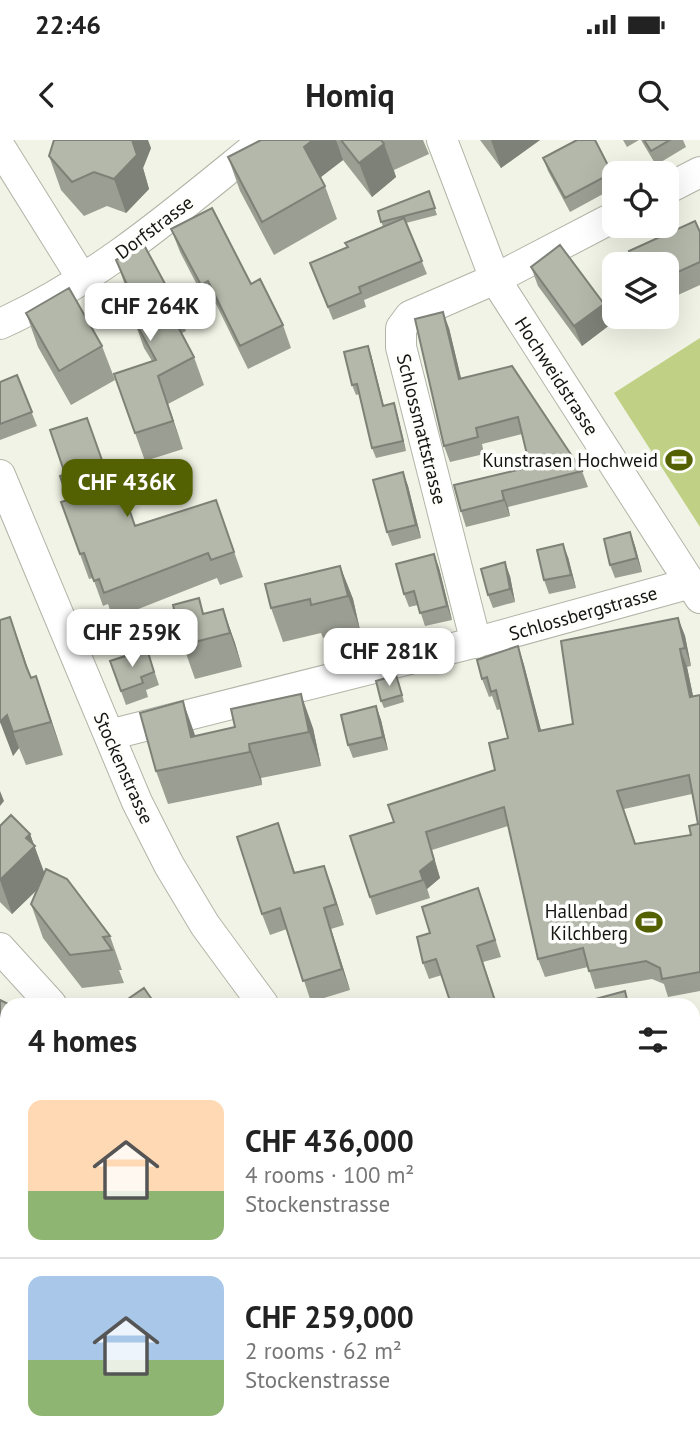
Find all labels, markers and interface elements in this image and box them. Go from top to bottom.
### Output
text: 22:46 [35,8,101,41]
text: Homiq [305,74,395,116]
icon: back [28,76,66,114]
icon: search [634,76,672,114]
map controls [602,161,679,329]
button: locate [602,161,679,238]
street label: Dorfstrasse [110,190,198,264]
button: layers [602,252,679,329]
pin: CHF 264K [78,284,222,343]
text: CHF 264K [101,291,199,320]
street label: Hochweidstrasse [510,312,604,440]
street label: Schlossmattstrasse [392,351,452,507]
sports icon: Kunstrasen Hochweid [664,445,694,475]
place label: Kunstrasen Hochweid [482,448,658,472]
pin: CHF 436K [55,460,199,519]
text: CHF 436K [78,467,176,496]
street label: Schlossbergstrasse [506,580,660,646]
pin: CHF 259K [60,610,204,669]
text: CHF 259K [83,617,181,646]
pin: CHF 281K [317,629,461,688]
text: CHF 281K [340,636,438,665]
street label: Stockenstrasse [89,708,159,828]
place label: Hallenbad Kilchberg [545,899,628,945]
sports icon: Hallenbad Kilchberg [634,907,664,937]
text: 4 homes [28,1021,137,1060]
icon: filters [634,1021,672,1059]
text: CHF 436,000 [245,1121,414,1160]
icon: home [84,1128,168,1212]
text: 4 rooms · 100 m² [245,1160,414,1189]
text: Stockenstrasse [245,1189,390,1218]
text: CHF 259,000 [245,1297,414,1336]
icon: home [84,1304,168,1388]
text: 2 rooms · 62 m² [245,1336,402,1365]
text: Stockenstrasse [245,1365,390,1394]

